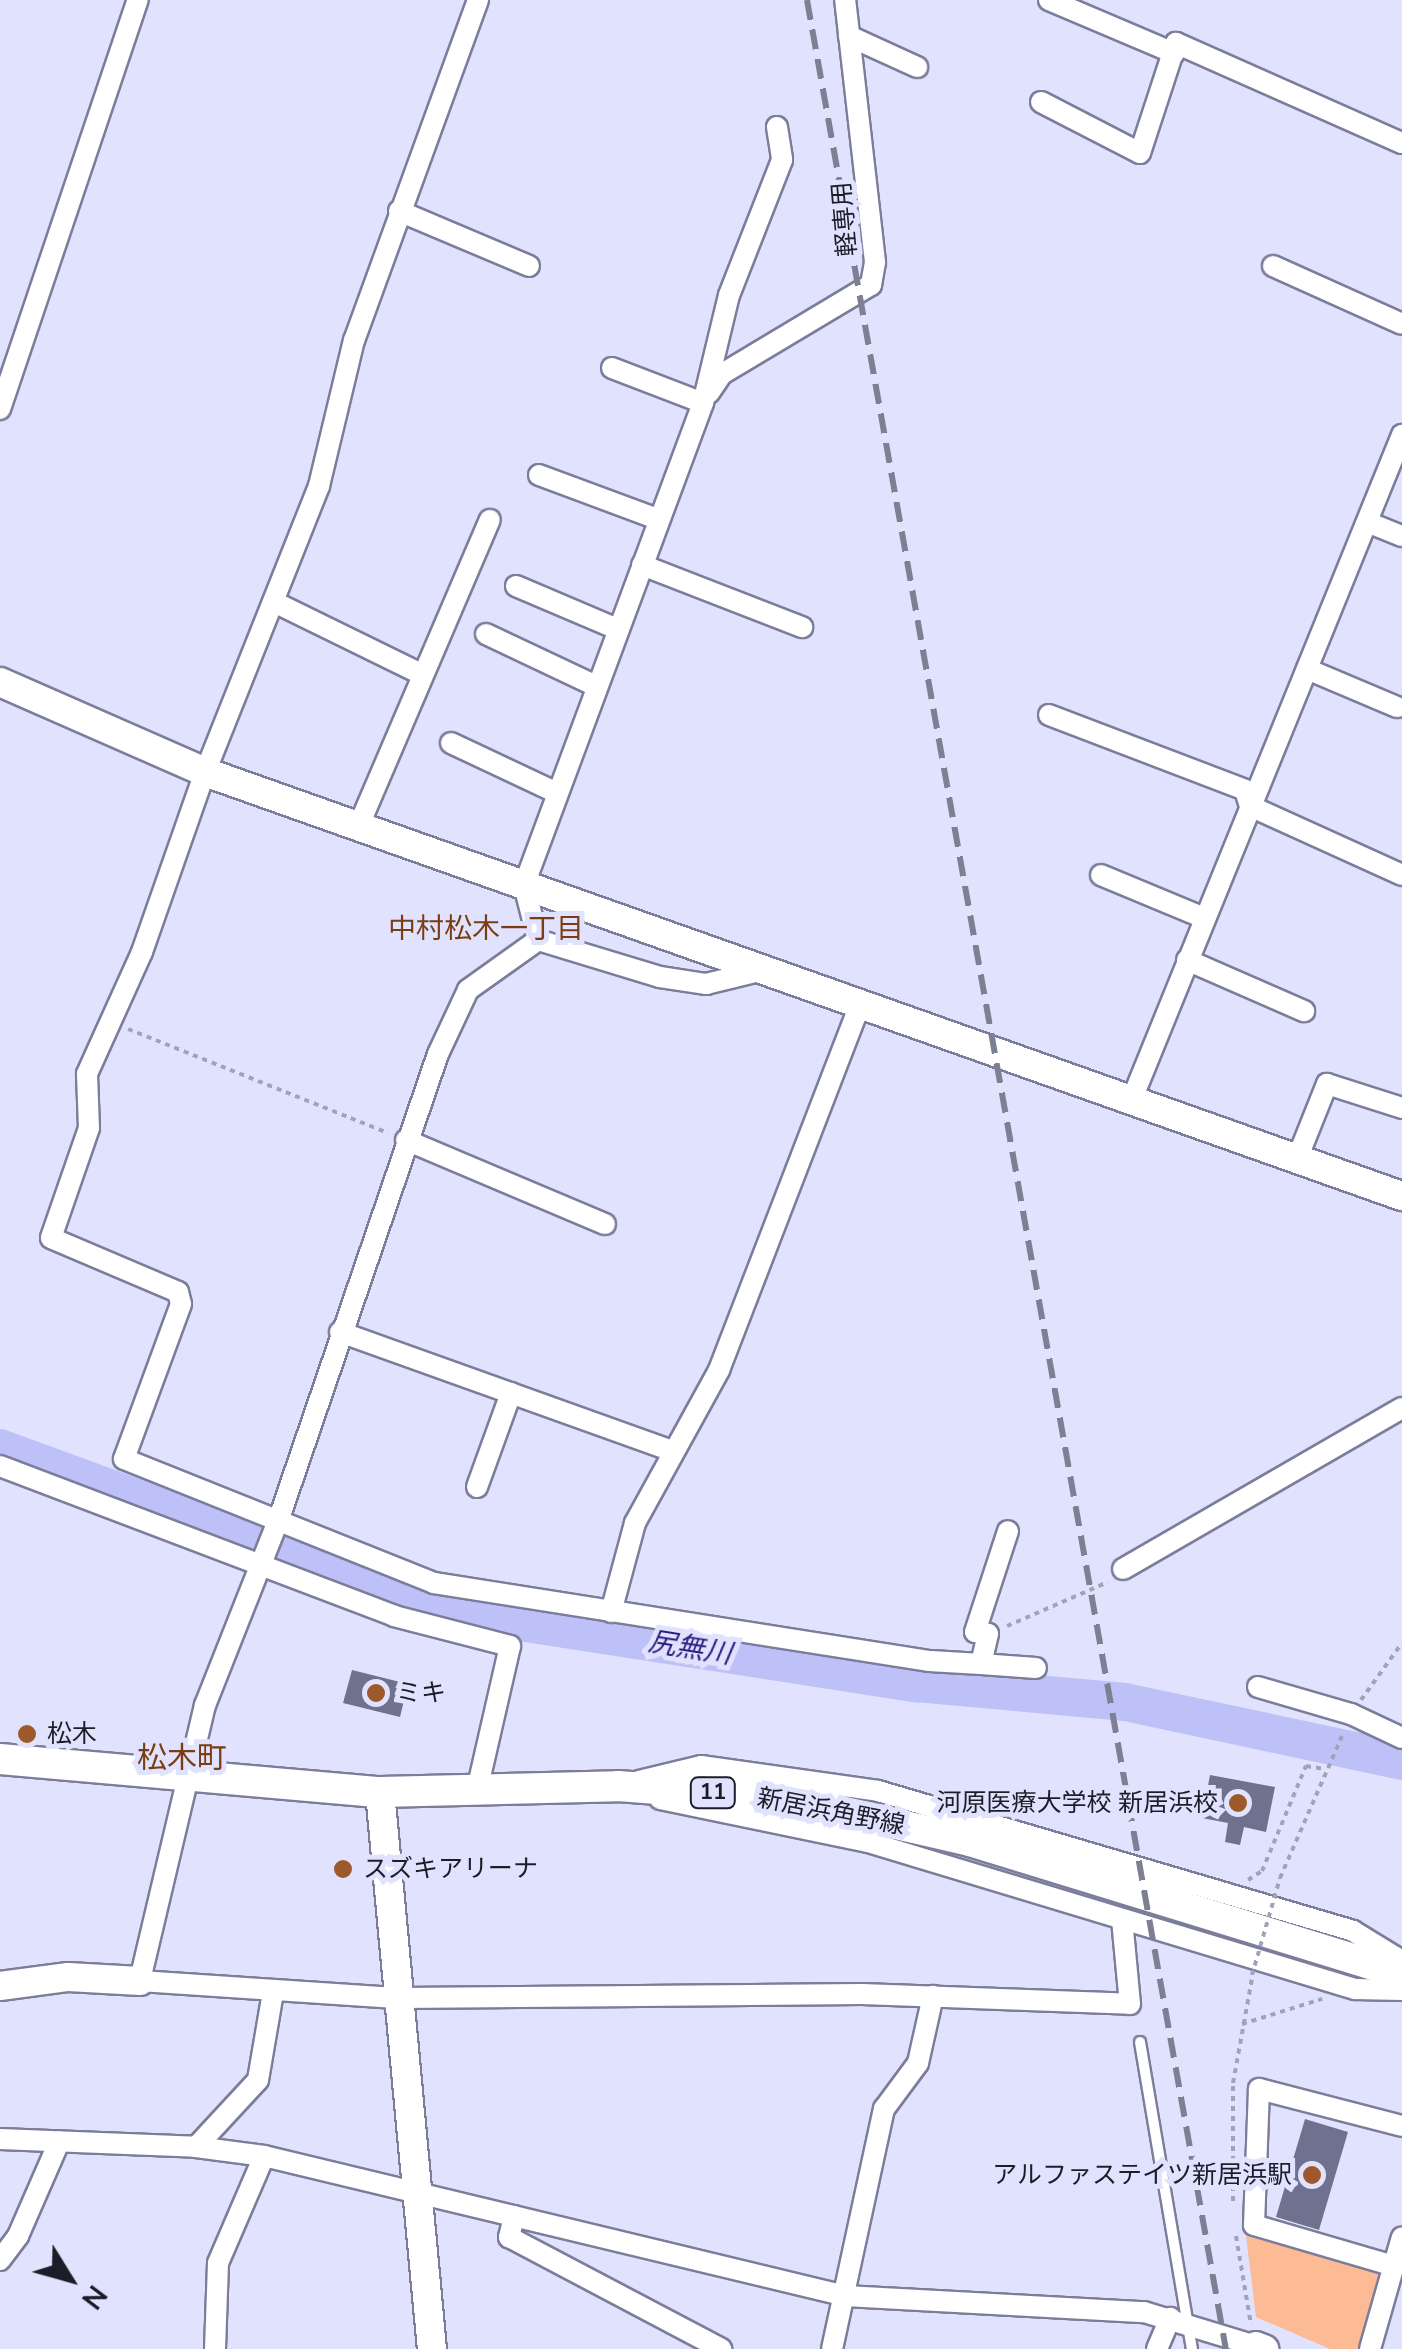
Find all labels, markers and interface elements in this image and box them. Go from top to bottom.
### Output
street label: 軽専用 [827,180,863,258]
district label: 中村松木一丁目 [388,912,584,946]
water label: 尻無川 [646,1625,734,1671]
place label: ミキ [396,1678,446,1708]
marker: ミキ [365,1682,387,1704]
place label: 松木 [47,1719,97,1749]
marker: 松木 [16,1723,38,1745]
district label: 松木町 [137,1741,227,1777]
road number: 11 [688,1776,738,1810]
street label: 新居浜角野線 [755,1783,907,1841]
place label: 河原医療大学校 新居浜校 [937,1788,1218,1818]
marker: 河原医療大学校 新居浜校 [1227,1792,1249,1814]
place label: スズキアリーナ [363,1854,538,1884]
marker: スズキアリーナ [332,1858,354,1880]
place label: アルファステイツ新居浜駅 [992,2160,1292,2190]
marker: アルファステイツ新居浜駅 [1301,2164,1323,2186]
north arrow [20,2229,120,2329]
text: N [72,2277,115,2317]

